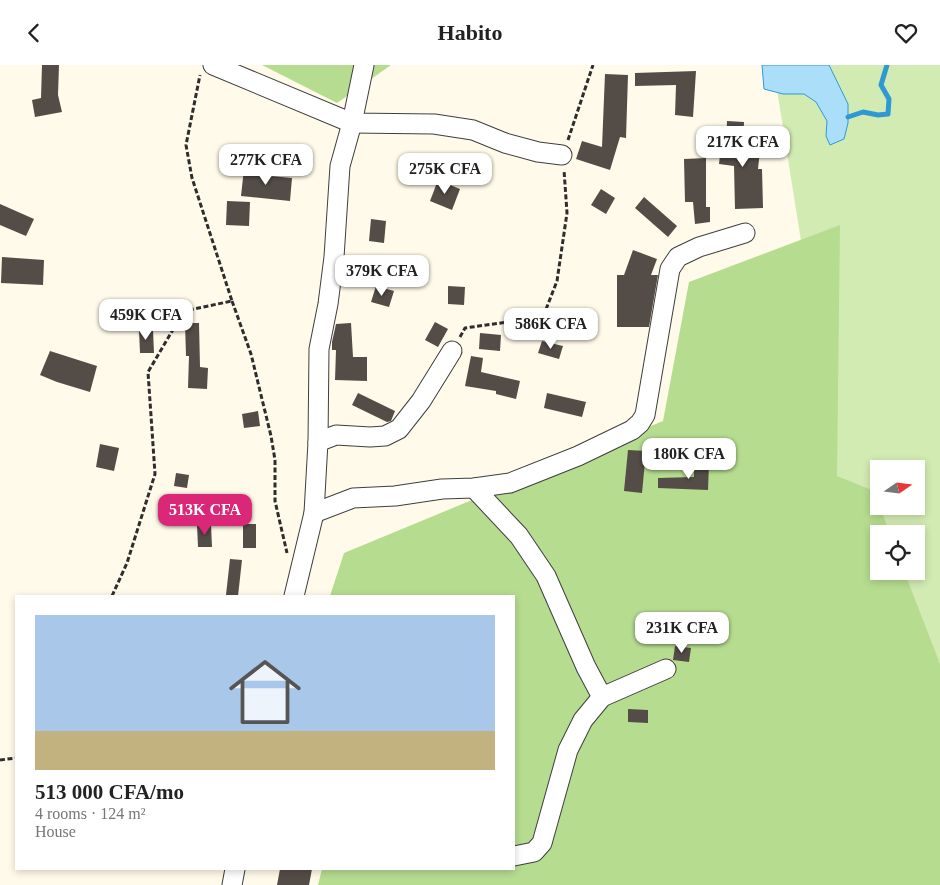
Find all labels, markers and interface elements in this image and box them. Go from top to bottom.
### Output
icon: back [20,19,48,47]
icon: heart [892,19,920,47]
text: Habito [438,20,502,45]
pin: 217K CFA [691,126,795,168]
text: 217K CFA [707,133,779,150]
pin: 277K CFA [214,143,318,186]
text: 277K CFA [230,151,302,168]
pin: 275K CFA [393,153,497,195]
text: 275K CFA [409,160,481,177]
pin: 379K CFA [330,255,434,297]
text: 379K CFA [346,262,418,279]
pin: 459K CFA [94,299,198,341]
text: 459K CFA [110,306,182,323]
pin: 586K CFA [499,307,603,350]
text: 586K CFA [515,315,587,332]
pin: 180K CFA [637,437,741,480]
text: 180K CFA [653,445,725,462]
north arrow [870,460,925,515]
map controls [870,460,925,580]
pin: 513K CFA [153,493,257,536]
text: 513K CFA [169,501,241,518]
button: locate [870,525,925,580]
pin: 231K CFA [630,611,734,654]
text: 231K CFA [646,619,718,636]
icon: home [220,647,310,737]
text: 513 000 CFA/mo [35,780,184,804]
text: 4 rooms · 124 m² [35,805,146,822]
text: House [35,823,76,840]

